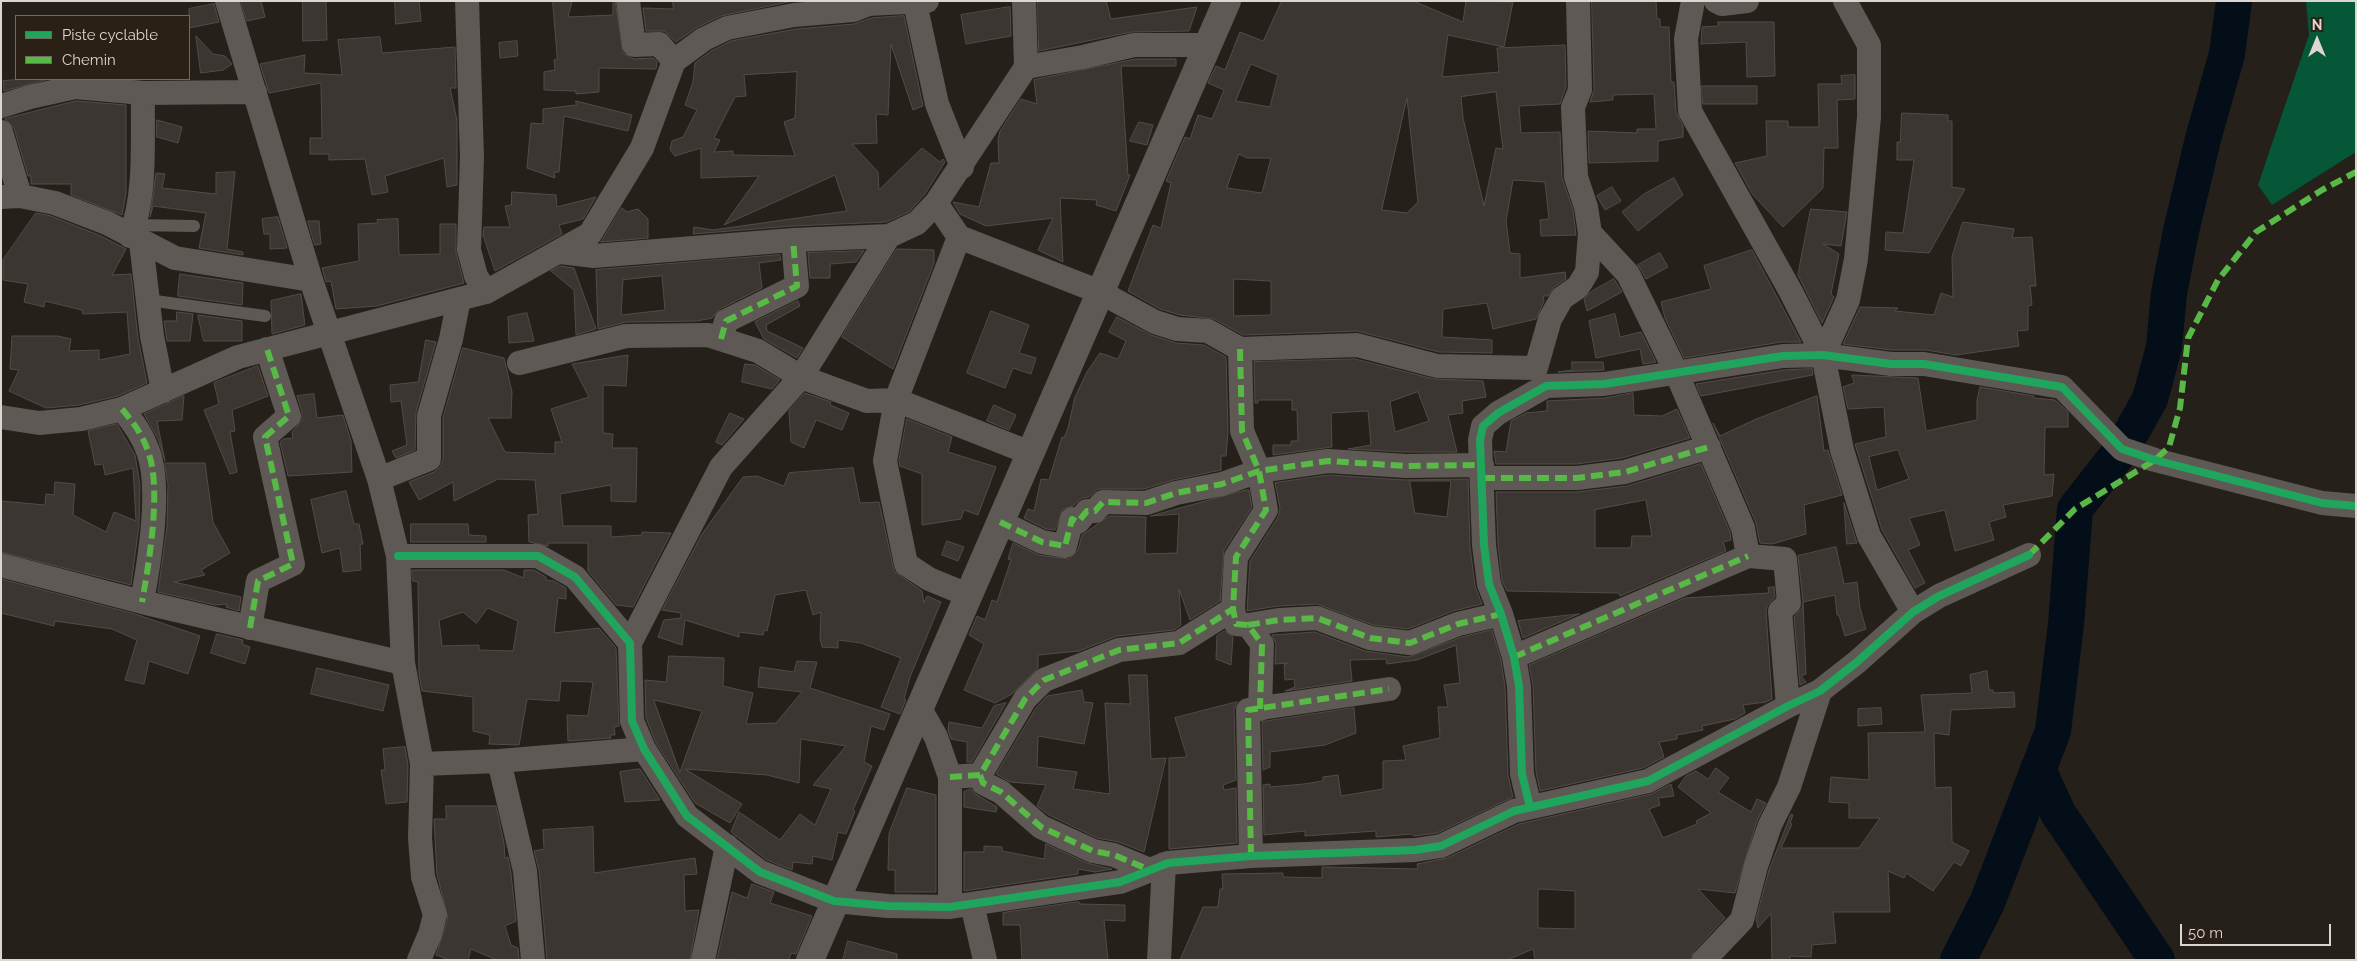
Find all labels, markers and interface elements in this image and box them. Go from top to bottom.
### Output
legend [15,15,190,80]
north arrow [2292,15,2342,65]
text: N [2312,17,2322,33]
text: Piste cyclable [62,26,158,44]
text: Chemin [62,51,116,69]
scale bar [2182,914,2333,946]
text: 50 m [2188,924,2223,942]

